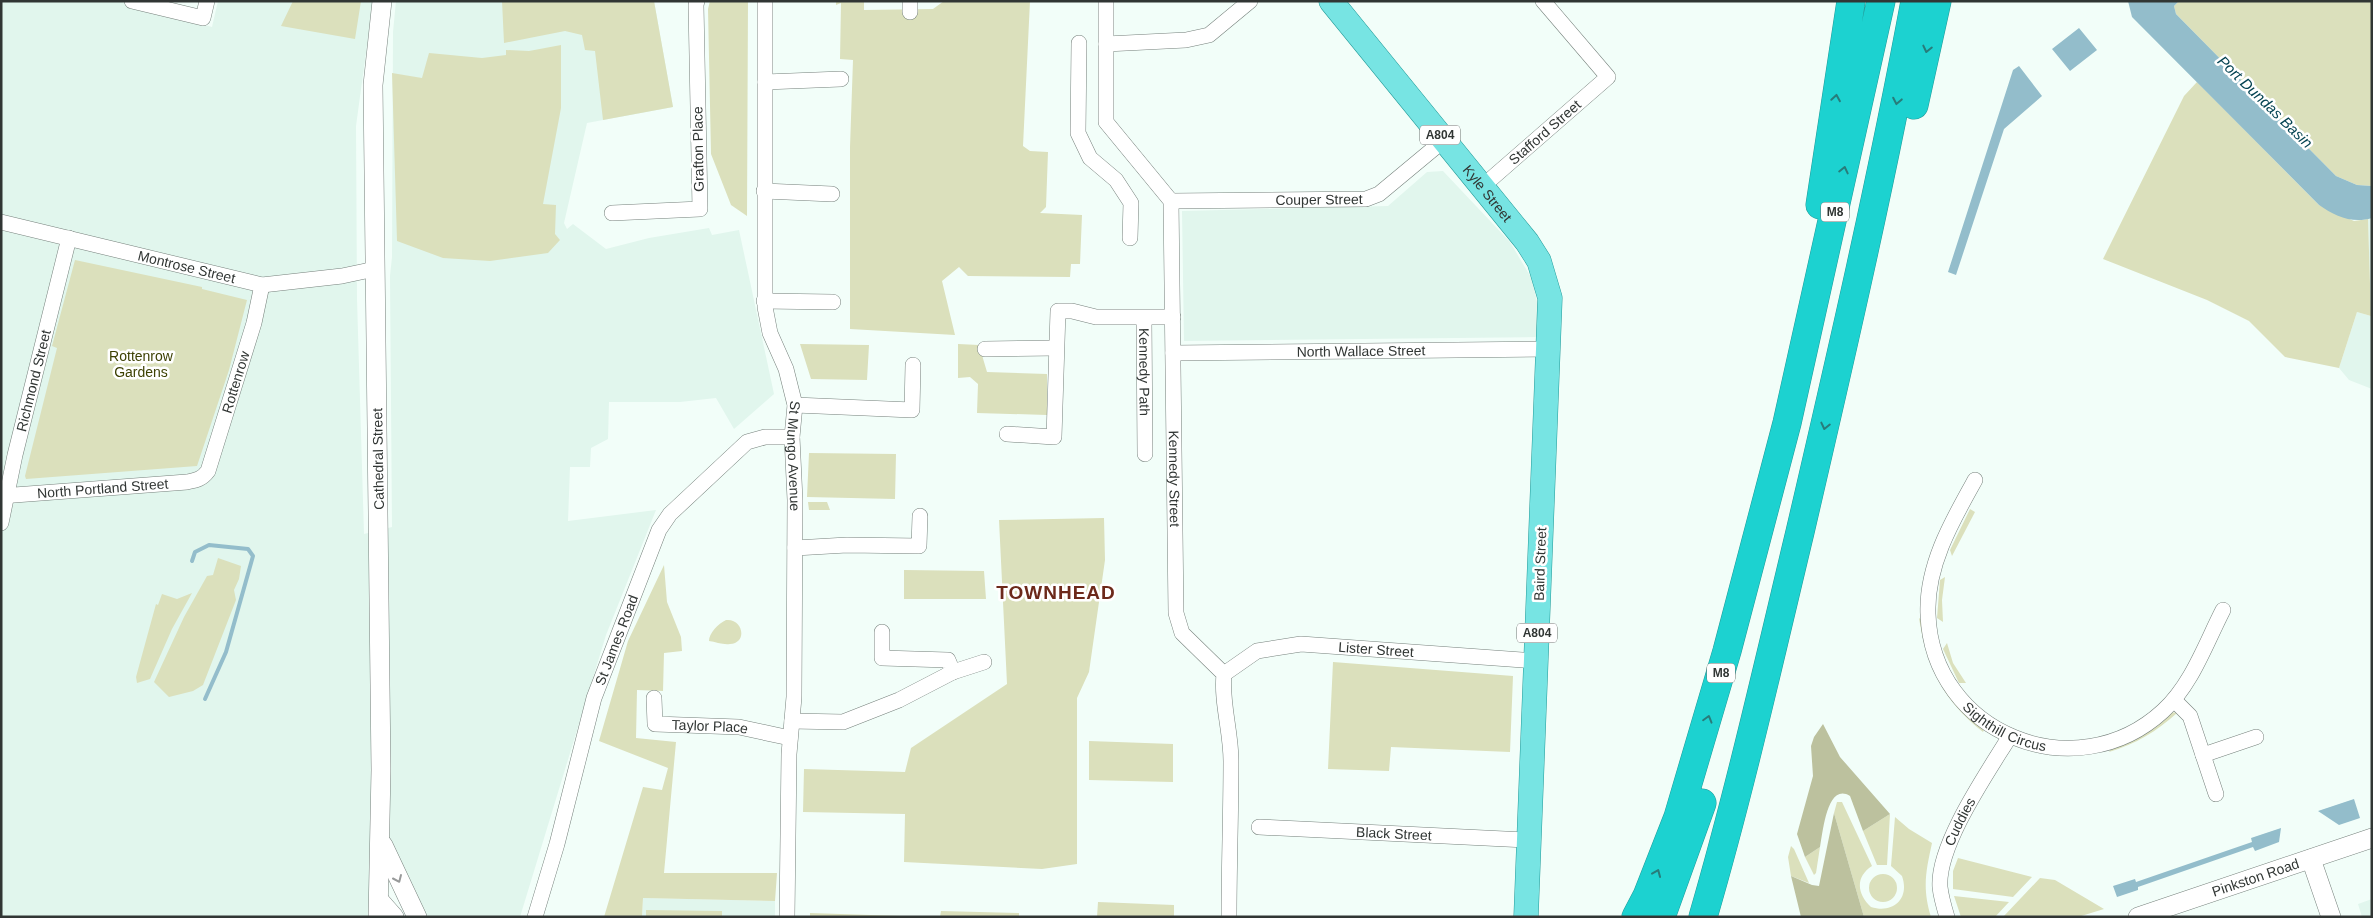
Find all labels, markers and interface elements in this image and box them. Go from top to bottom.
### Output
one-way arrow [1922,44,1933,53]
water label: Port Dundas Basin [2214,52,2316,151]
one-way arrow [1830,93,1840,102]
street label: Stafford Street [1506,96,1584,168]
one-way arrow [1892,96,1902,105]
street label: Grafton Place [689,106,707,192]
road number: A804 [1420,126,1460,144]
street label: Kyle Street [1460,162,1515,225]
one-way arrow [1838,166,1849,175]
street label: Couper Street [1275,191,1363,208]
road number: M8 [1821,202,1849,222]
street label: Montrose Street [136,247,237,286]
street label: Richmond Street [13,328,54,433]
street label: Kennedy Path [1136,328,1153,416]
street label: North Wallace Street [1297,342,1426,360]
park label: Rottenrow Gardens [109,348,174,380]
street label: Rottenrow [218,348,253,415]
street label: St Mungo Avenue [784,400,803,511]
street label: Cathedral Street [369,408,387,510]
one-way arrow [1820,422,1831,431]
street label: Kennedy Street [1166,430,1183,527]
street label: North Portland Street [36,475,169,501]
street label: Baird Street [1531,527,1549,601]
district label: TOWNHEAD [996,582,1116,603]
street label: St James Road [592,592,641,688]
road number: A804 [1517,624,1557,642]
street label: Lister Street [1338,639,1414,660]
road number: M8 [1707,664,1735,682]
street label: Sighthill Circus [1960,699,2048,754]
one-way arrow [1703,715,1713,723]
street label: Taylor Place [672,717,750,737]
street label: Cuddies [1941,795,1978,848]
street label: Black Street [1356,824,1432,843]
street label: Pinkston Road [2210,855,2301,899]
one-way arrow [1650,869,1661,878]
one-way arrow [392,874,402,883]

